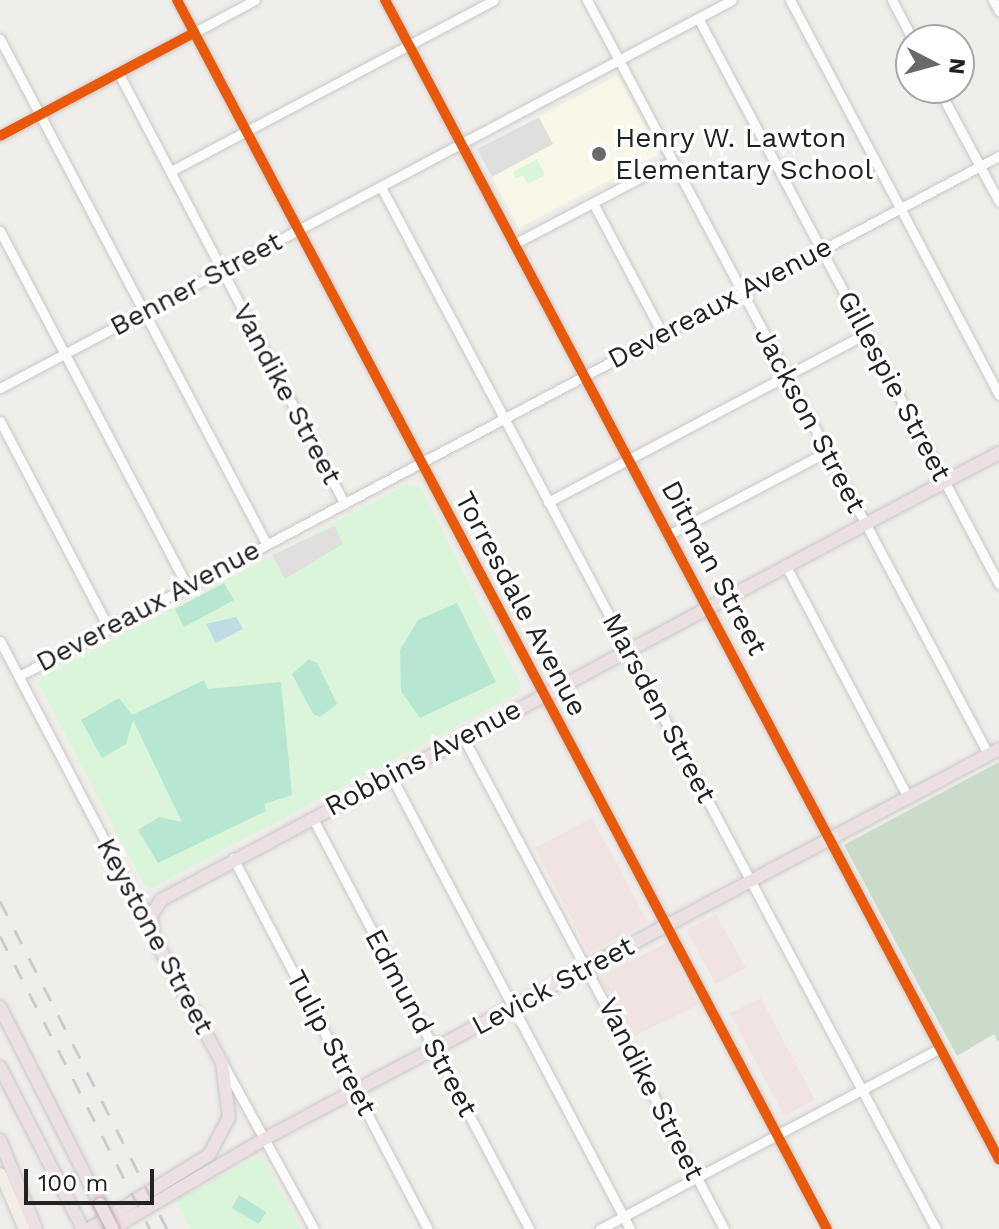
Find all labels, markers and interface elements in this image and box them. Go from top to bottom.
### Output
north arrow [895,24,975,104]
text: N [944,57,971,76]
place label: Henry W. Lawton Elementary School [615,121,874,187]
marker: Henry W. Lawton Elementary School [590,145,608,163]
street label: Benner Street [104,224,288,344]
street label: Devereaux Avenue [602,229,838,377]
street label: Gillespie Street [830,285,958,487]
street label: Vandike Street [225,298,349,490]
street label: Jackson Street [747,322,873,518]
street label: Ditman Street [654,475,774,661]
street label: Torresdale Avenue [447,485,595,723]
street label: Devereaux Avenue [30,532,266,680]
street label: Marsden Street [595,607,723,809]
street label: Robbins Avenue [319,692,527,824]
street label: Keystone Street [89,832,221,1040]
street label: Edmund Street [357,923,485,1123]
street label: Levick Street [466,929,640,1043]
street label: Tulip Street [279,965,383,1121]
street label: Vandike Street [591,992,711,1186]
scale bar [28,1153,158,1203]
text: 100 m [38,1169,108,1197]

